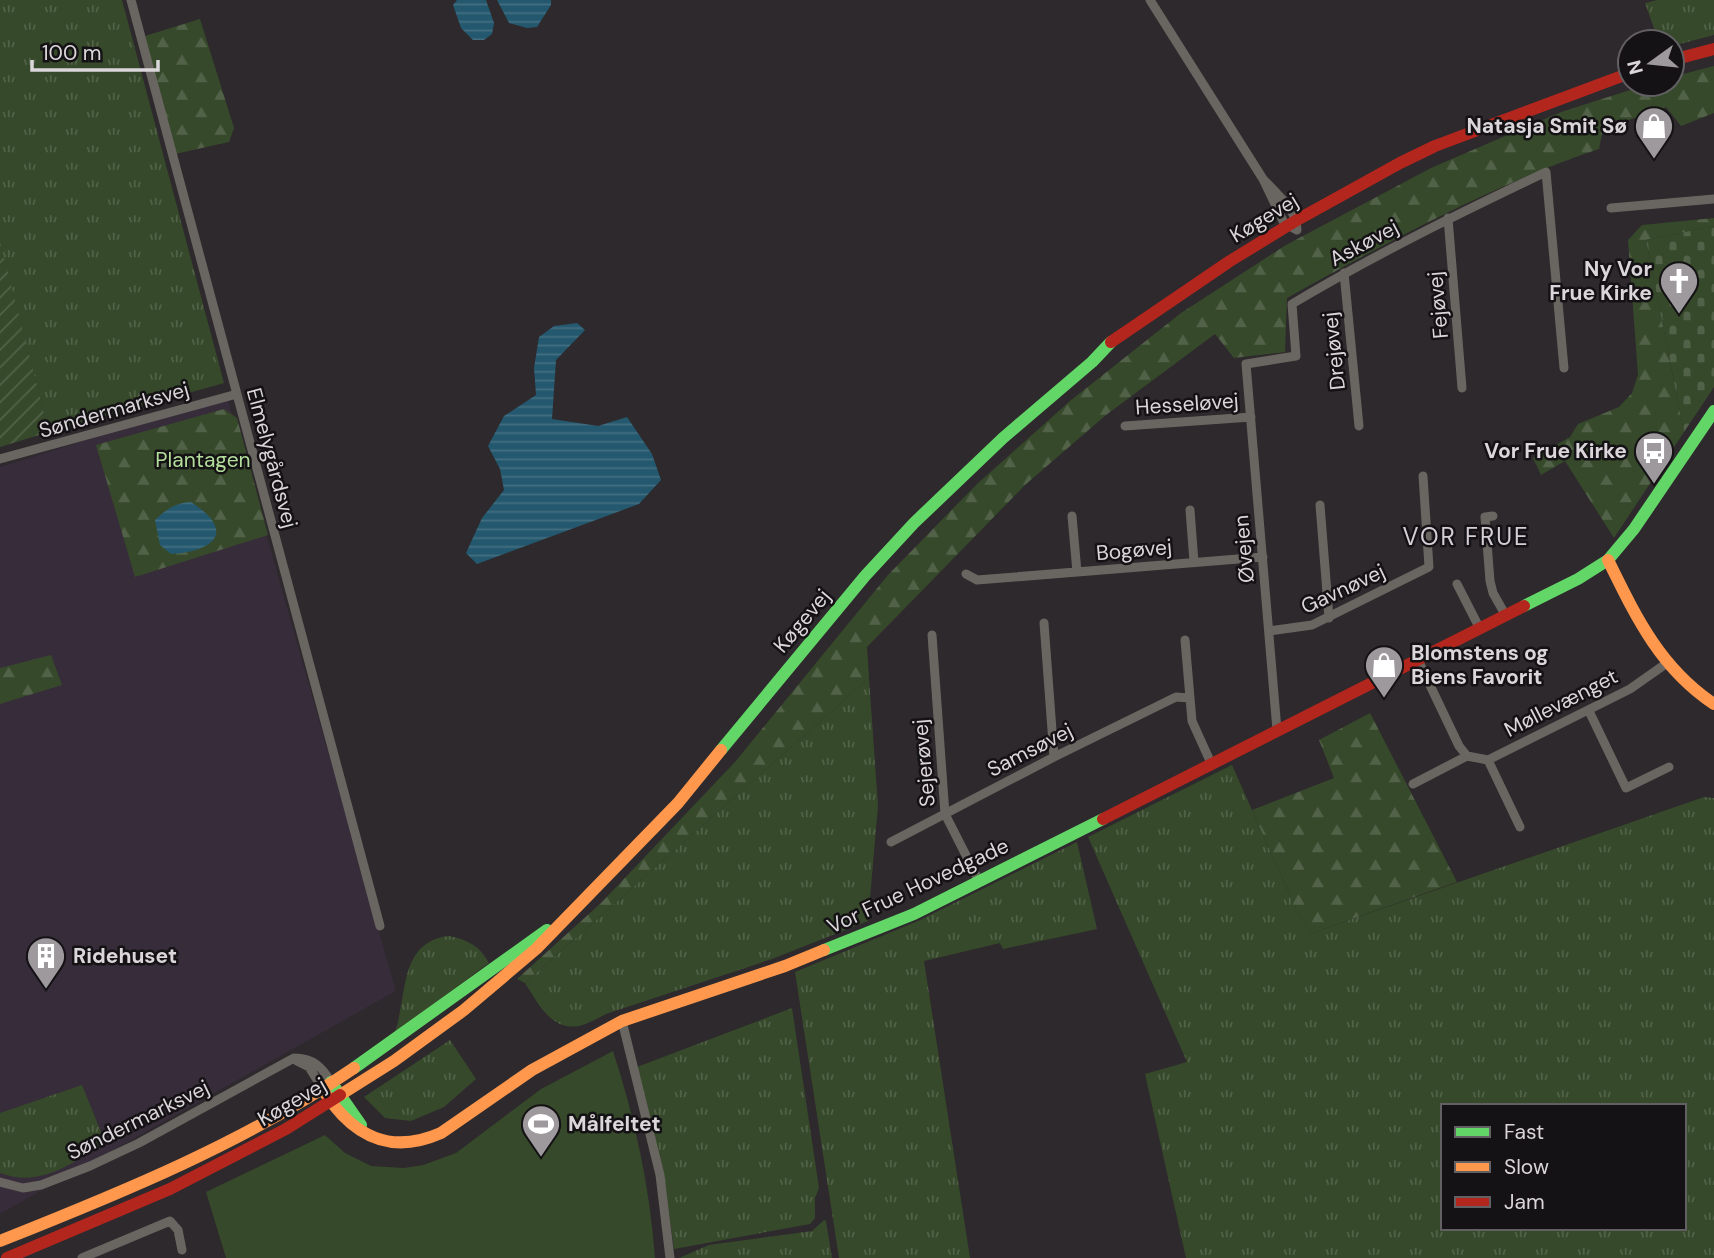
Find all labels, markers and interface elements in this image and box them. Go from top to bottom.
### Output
scale bar [32,28,158,72]
north arrow [1616,28,1686,98]
text: 100 m [42,39,102,67]
text: N [1621,57,1649,77]
shop icon: Natasja Smit Sø [1633,105,1675,160]
place label: Natasja Smit Sø [1467,112,1627,140]
street label: Køgevej [1225,187,1303,249]
street label: Askøvej [1324,213,1404,273]
place label: Ny Vor Frue Kirke [1549,255,1652,307]
church icon: Ny Vor Frue Kirke [1658,260,1700,315]
street label: Fejøvej [1421,270,1455,340]
street label: Drejøvej [1316,311,1352,391]
street label: Søndermarksvej [36,375,192,445]
street label: Elmelygårdsvej [240,385,304,531]
street label: Hesseløvej [1134,386,1240,422]
bus stop icon: Vor Frue Kirke [1633,430,1675,485]
place label: Vor Frue Kirke [1484,437,1627,465]
park label: Plantagen [155,446,251,474]
street label: Øvejen [1227,514,1261,584]
district label: VOR FRUE [1403,521,1530,552]
street label: Bogøvej [1095,533,1173,567]
street label: Gavnøvej [1296,557,1390,621]
street label: Køgevej [767,583,837,659]
place label: Blomstens og Biens Favorit [1411,639,1549,691]
shop icon: Blomstens og Biens Favorit [1363,644,1405,699]
street label: Møllevænget [1499,662,1623,744]
street label: Samsøvej [982,717,1078,783]
street label: Sejerøvej [906,718,942,808]
street label: Vor Frue Hovedgade [823,832,1013,940]
building icon: Ridehuset [25,935,67,990]
place label: Ridehuset [73,942,177,970]
street label: Køgevej [252,1071,332,1133]
street label: Søndermarksvej [62,1073,214,1167]
sports icon: Målfeltet [520,1103,562,1158]
legend [1441,1104,1686,1230]
place label: Målfeltet [568,1110,661,1138]
text: Fast [1504,1118,1544,1146]
text: Slow [1504,1153,1549,1181]
text: Jam [1504,1188,1545,1216]

